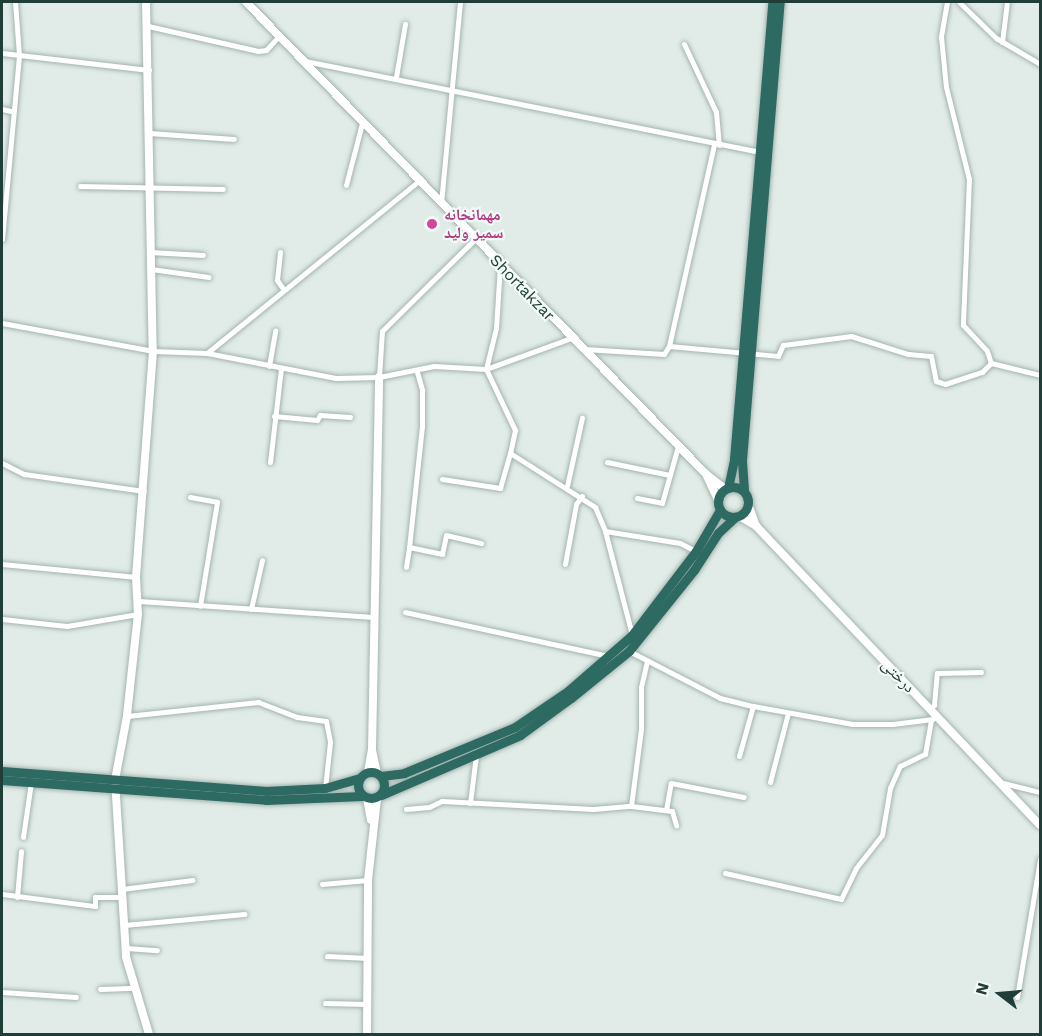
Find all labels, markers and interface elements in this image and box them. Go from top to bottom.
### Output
place label: مهمانخانه سمیر ولید [444,205,503,243]
marker: مهمانخانه سمیر ولید [425,217,439,231]
street label: Shortakzar [486,251,558,325]
street label: درختی [877,655,919,697]
north arrow [970,964,1030,1024]
text: N [971,981,993,997]

